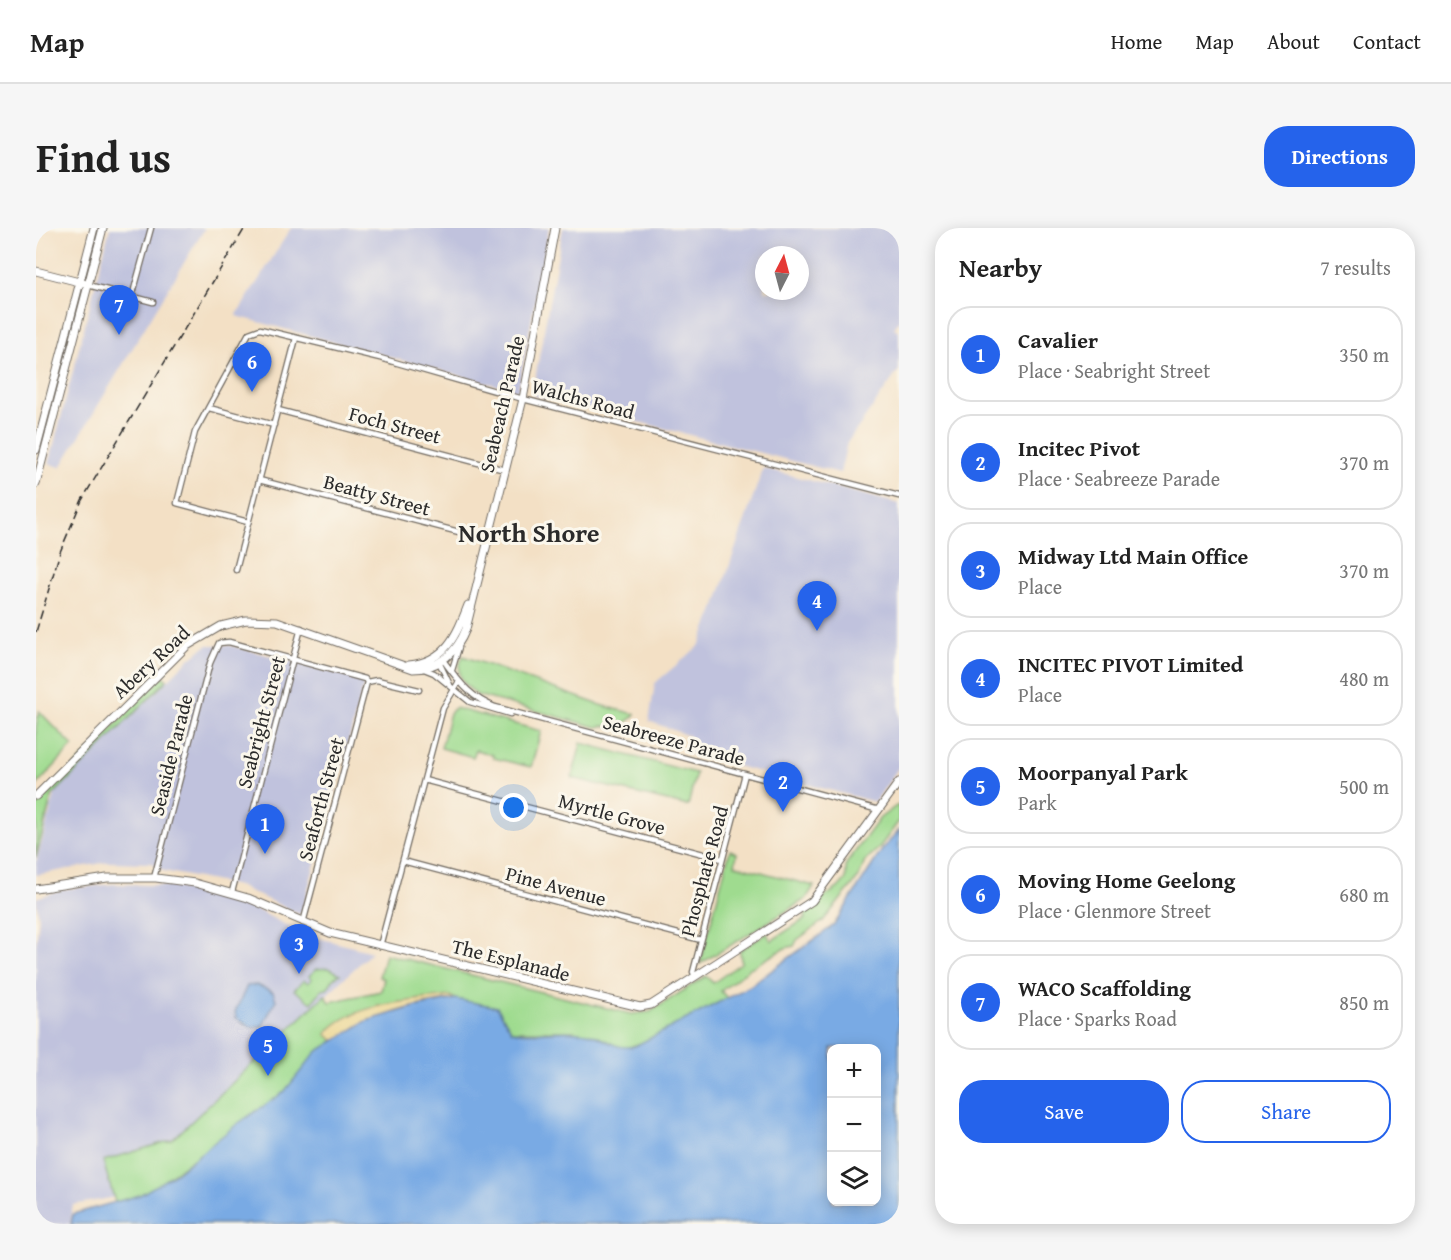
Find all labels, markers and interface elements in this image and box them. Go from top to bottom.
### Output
text: Map [30,21,84,62]
text: Home [1111,26,1162,57]
text: Map [1195,26,1234,57]
text: About [1267,26,1320,57]
text: Contact [1353,26,1421,57]
text: Find us [36,126,171,187]
button: Directions [1264,126,1415,187]
north arrow [755,246,809,300]
text: Nearby [959,248,1042,287]
text: 7 results [1320,253,1391,282]
pin: 7 [100,285,139,335]
text: Cavalier [1018,324,1098,356]
street label: Seabeach Parade [472,333,531,475]
text: 1 [975,340,986,369]
text: 350 m [1339,340,1389,369]
pin: 6 [232,342,272,392]
text: Place · Seabright Street [1018,356,1210,385]
street label: Walchs Road [529,371,638,426]
street label: Foch Street [346,398,444,451]
text: Incitec Pivot [1018,432,1140,464]
text: 2 [975,448,986,477]
text: 370 m [1339,448,1389,477]
text: Place · Seabreeze Parade [1018,464,1220,493]
street label: Beatty Street [321,466,434,523]
district label: North Shore [458,513,600,552]
text: Midway Ltd Main Office [1018,540,1248,572]
text: 3 [975,556,986,585]
text: 370 m [1339,556,1389,585]
text: Place [1018,572,1062,601]
pin: 4 [798,582,836,631]
street label: Abery Road [106,618,196,705]
text: INCITEC PIVOT Limited [1018,648,1243,680]
street label: Seabright Street [229,652,292,791]
text: 4 [975,664,986,693]
text: 480 m [1339,664,1389,693]
text: Place [1018,680,1062,709]
street label: Seaside Parade [141,691,200,819]
street label: Seabreeze Parade [600,707,748,772]
street label: Seaforth Street [290,734,351,864]
text: Moorpanyal Park [1018,756,1188,788]
pin: 2 [764,762,802,812]
text: 5 [975,772,986,801]
text: 500 m [1339,772,1389,801]
street label: Myrtle Grove [556,785,669,842]
text: Park [1018,788,1057,817]
your location [499,793,528,822]
street label: Phosphate Road [672,802,735,939]
pin: 1 [246,804,284,854]
street label: Pine Avenue [503,858,610,913]
text: Moving Home Geelong [1018,864,1235,896]
text: 6 [975,880,986,909]
text: 680 m [1339,880,1389,909]
text: Place · Glenmore Street [1018,896,1211,925]
pin: 3 [280,924,318,974]
street label: The Esplanade [449,931,573,988]
text: WACO Scaffolding [1018,972,1191,1004]
text: 7 [975,988,986,1017]
text: 850 m [1339,988,1389,1017]
text: Place · Sparks Road [1018,1004,1177,1033]
pin: 5 [248,1026,288,1076]
map controls [827,1044,881,1206]
button: + [827,1044,881,1098]
button: Save [959,1080,1169,1143]
button: Share [1181,1080,1391,1143]
button: − [827,1098,881,1152]
button: layers [827,1152,881,1206]

